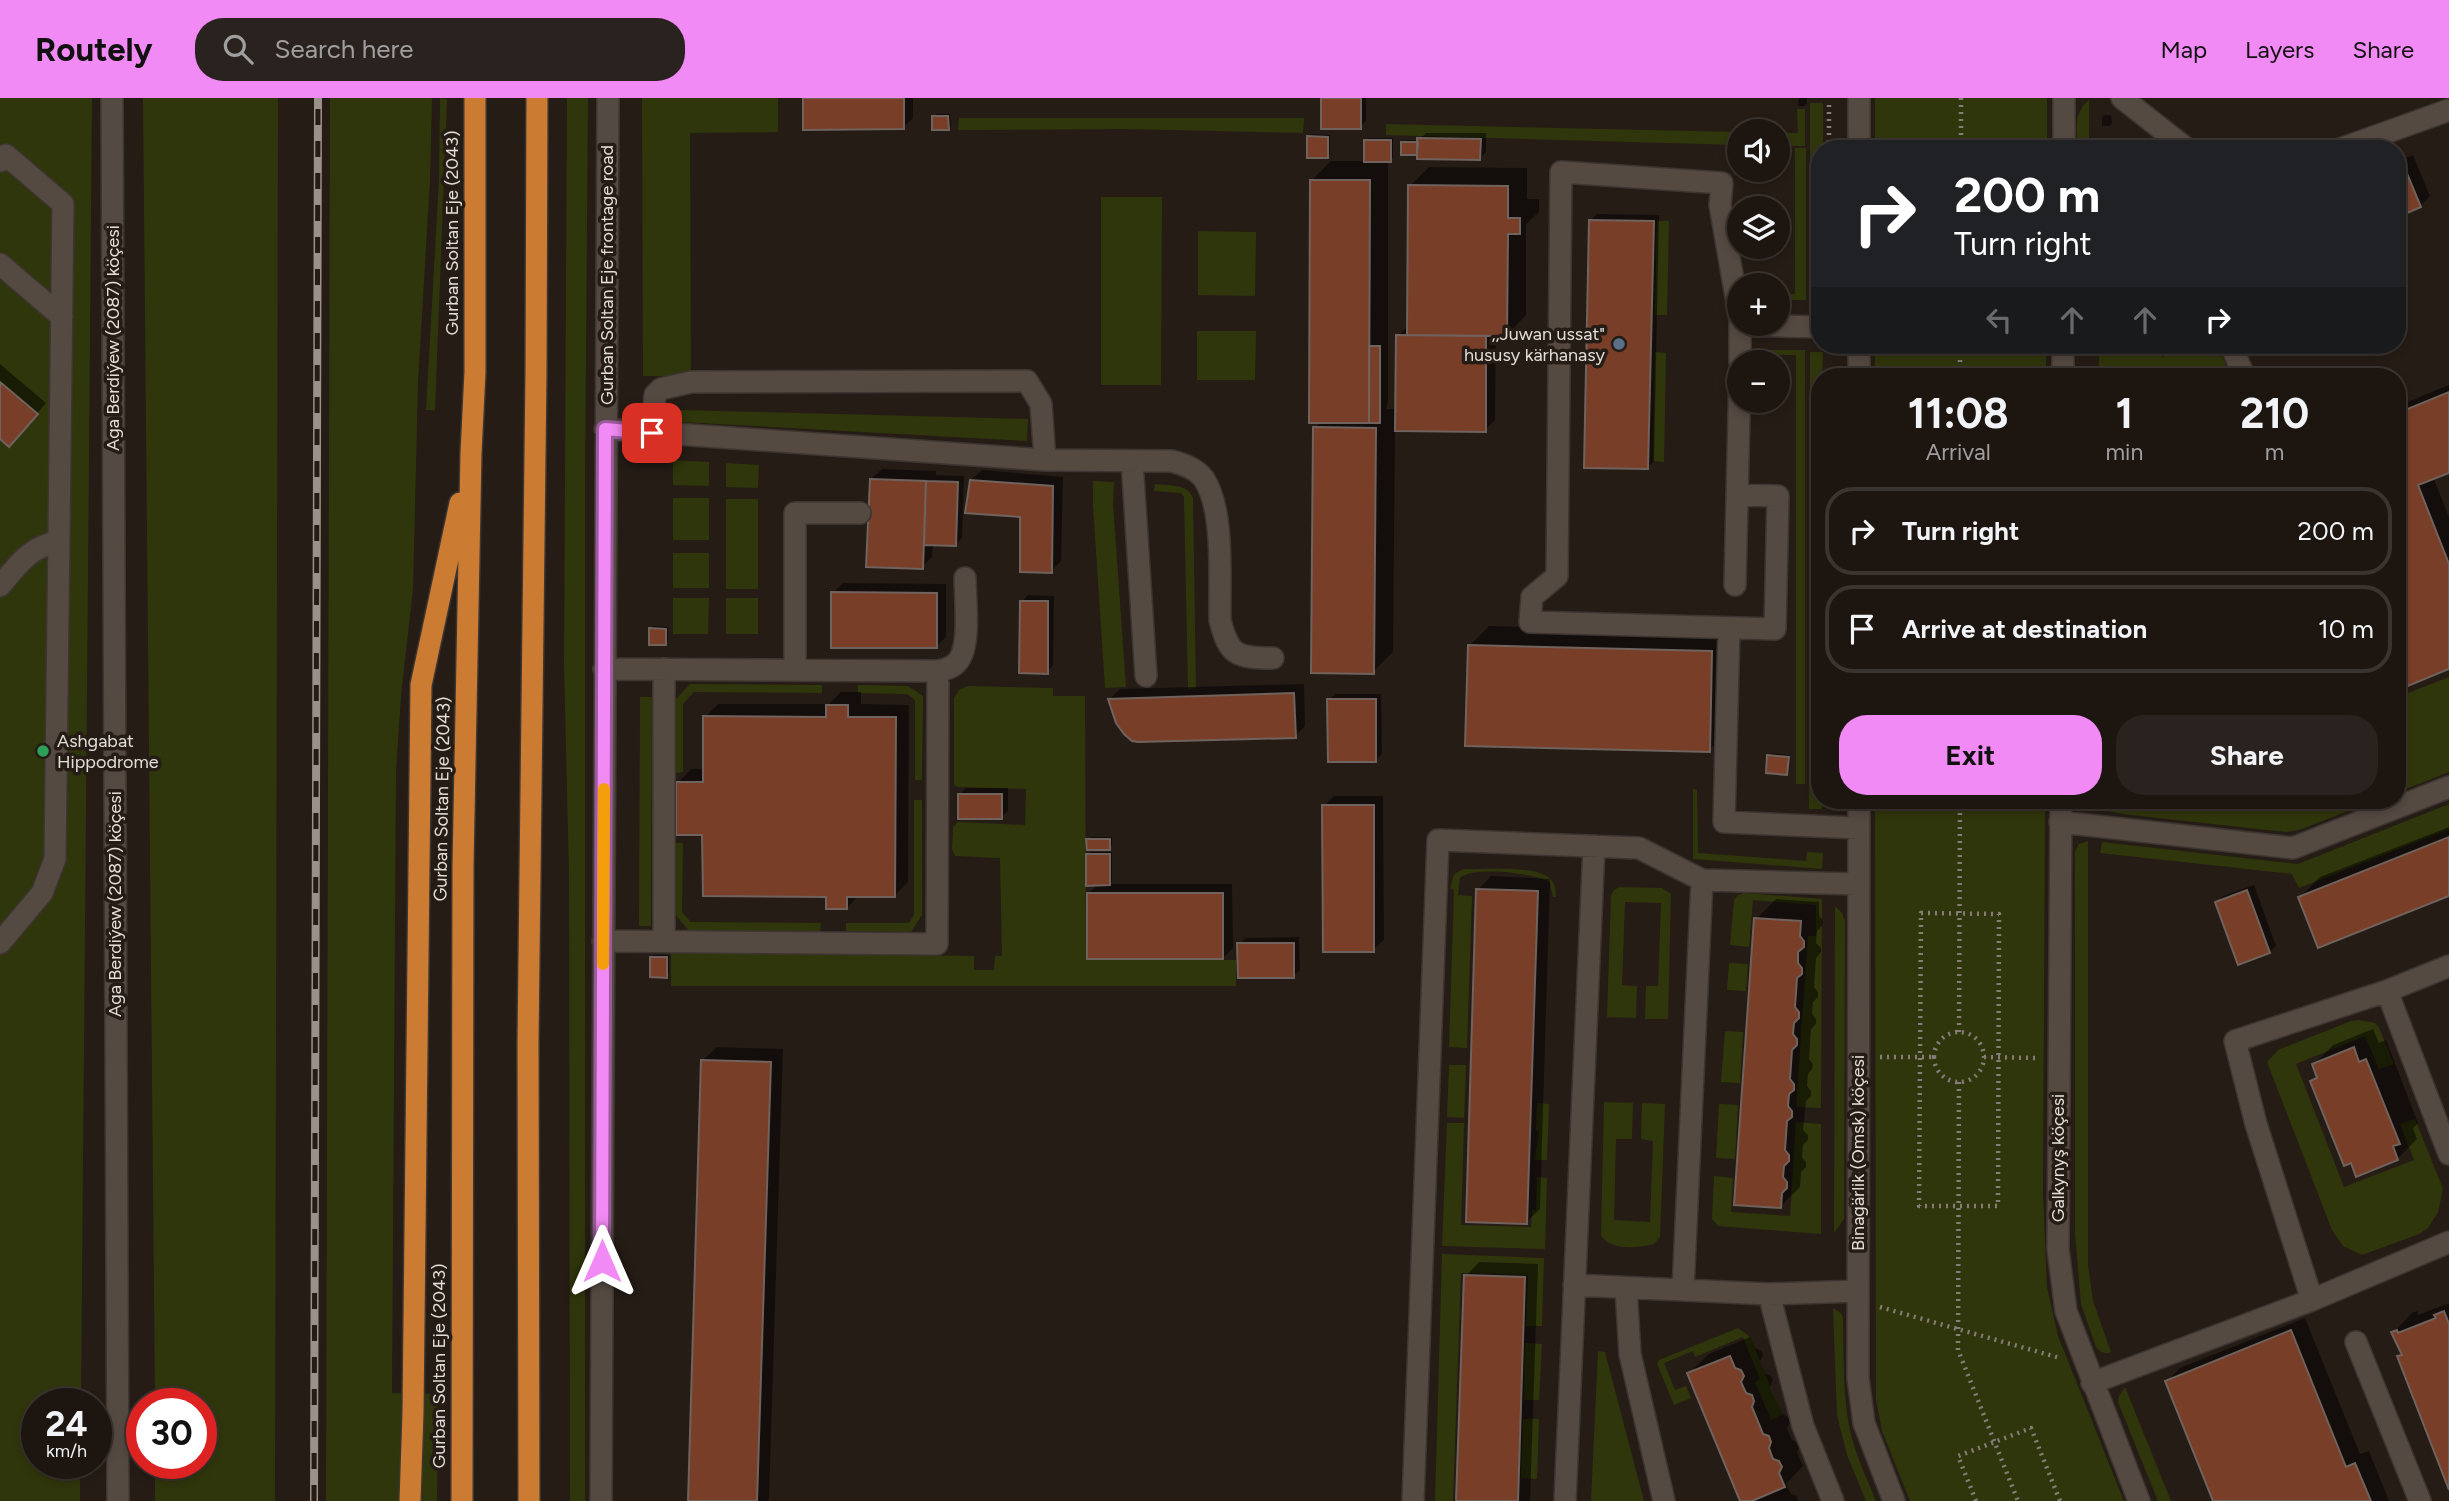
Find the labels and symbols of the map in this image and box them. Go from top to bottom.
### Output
street label: Gurban Soltan Eje (2043) [441,131,463,335]
street label: Gurban Soltan Eje frontage road [596,145,618,405]
street label: Aga Berdiýew (2087) köçesi [102,225,124,451]
place label: ,,Juwan ussat" hususy kärhanasy [1464,323,1606,366]
marker: ,,Juwan ussat" hususy kärhanasy [1611,336,1627,352]
pin [622,403,682,463]
street label: Gurban Soltan Eje (2043) [429,696,455,902]
place label: Ashgabat Hippodrome [57,730,159,773]
marker: Ashgabat Hippodrome [35,743,51,759]
street label: Aga Berdiýew (2087) köçesi [104,791,126,1017]
street label: Binagärlik (Omsk) köçesi [1847,1055,1869,1251]
street label: Galkynyş köçesi [2047,1094,2069,1222]
position arrow [565,1224,639,1298]
street label: Gurban Soltan Eje (2043) [428,1264,450,1468]
speed limit sign: 30 [126,1388,217,1479]

